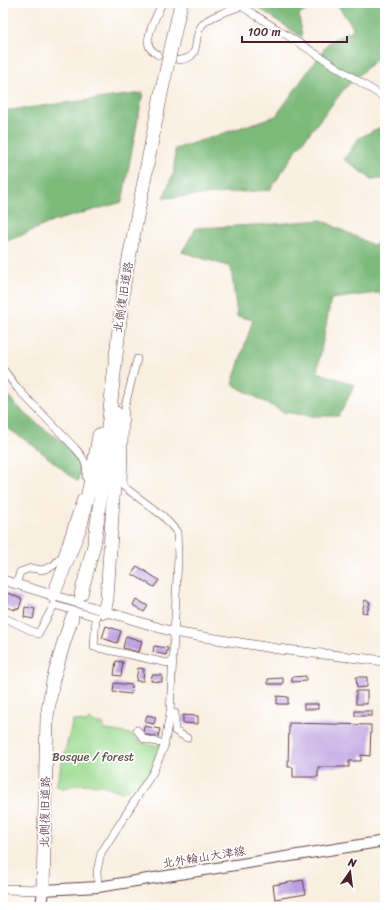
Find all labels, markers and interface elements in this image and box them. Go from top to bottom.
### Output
scale bar [242,18,347,44]
text: 100 m [248,21,281,43]
street label: 北側復旧道路 [107,260,139,334]
park label: Bosque / forest [52,746,134,768]
street label: 北側復旧道路 [33,776,57,848]
street label: 北外輪山大津線 [161,840,247,874]
north arrow [330,852,370,892]
text: N [345,852,359,873]

